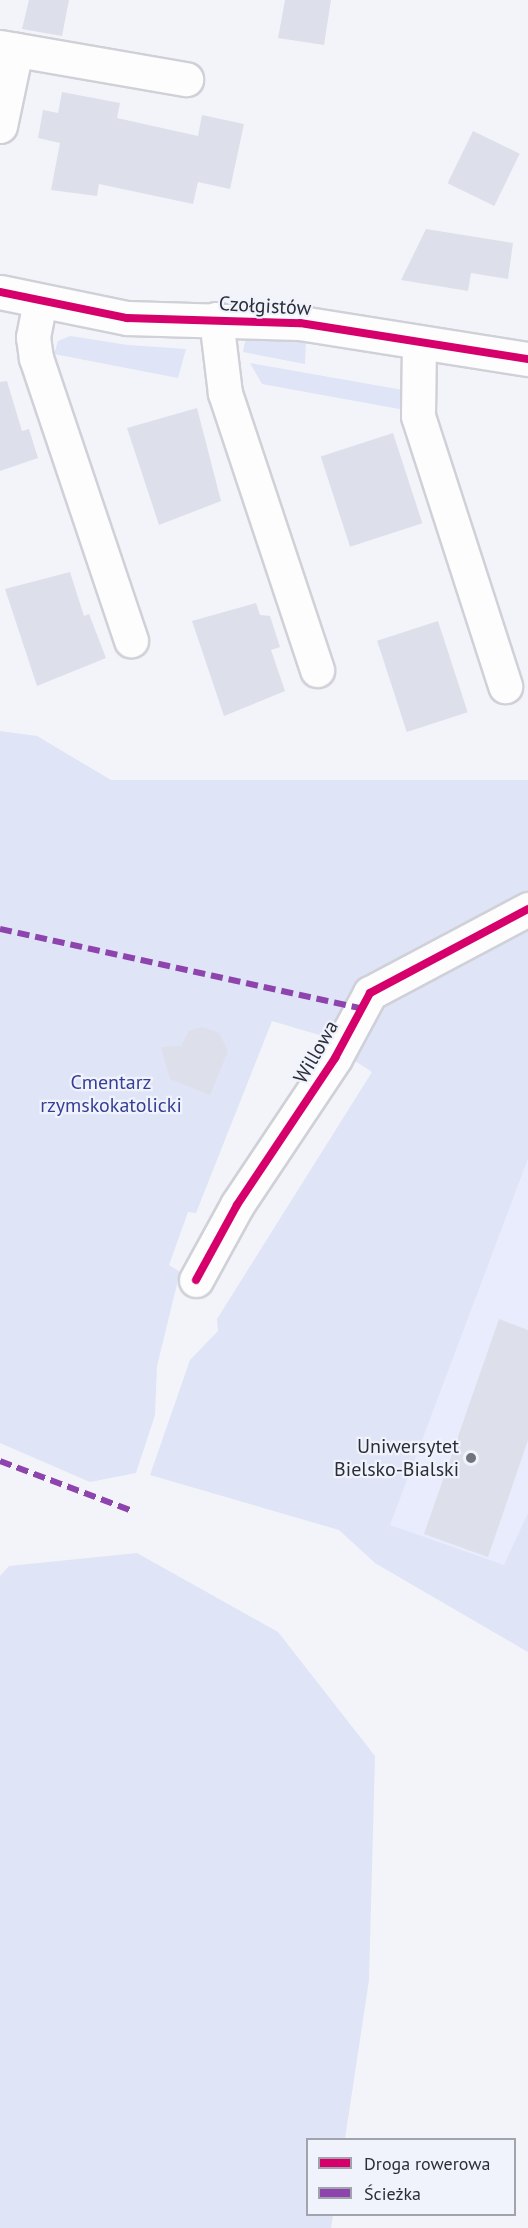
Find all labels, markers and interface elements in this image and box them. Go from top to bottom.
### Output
street label: Czołgistów [218,292,312,320]
street label: Willowa [288,1016,344,1088]
park label: Cmentarz rzymskokatolicki [40,1070,182,1117]
place label: Uniwersytet Bielsko-Bialski [334,1434,459,1481]
marker: Uniwersytet Bielsko-Bialski [464,1451,478,1465]
legend [306,2138,516,2216]
text: Droga rowerowa [364,2152,490,2175]
text: Ścieżka [364,2182,421,2205]

